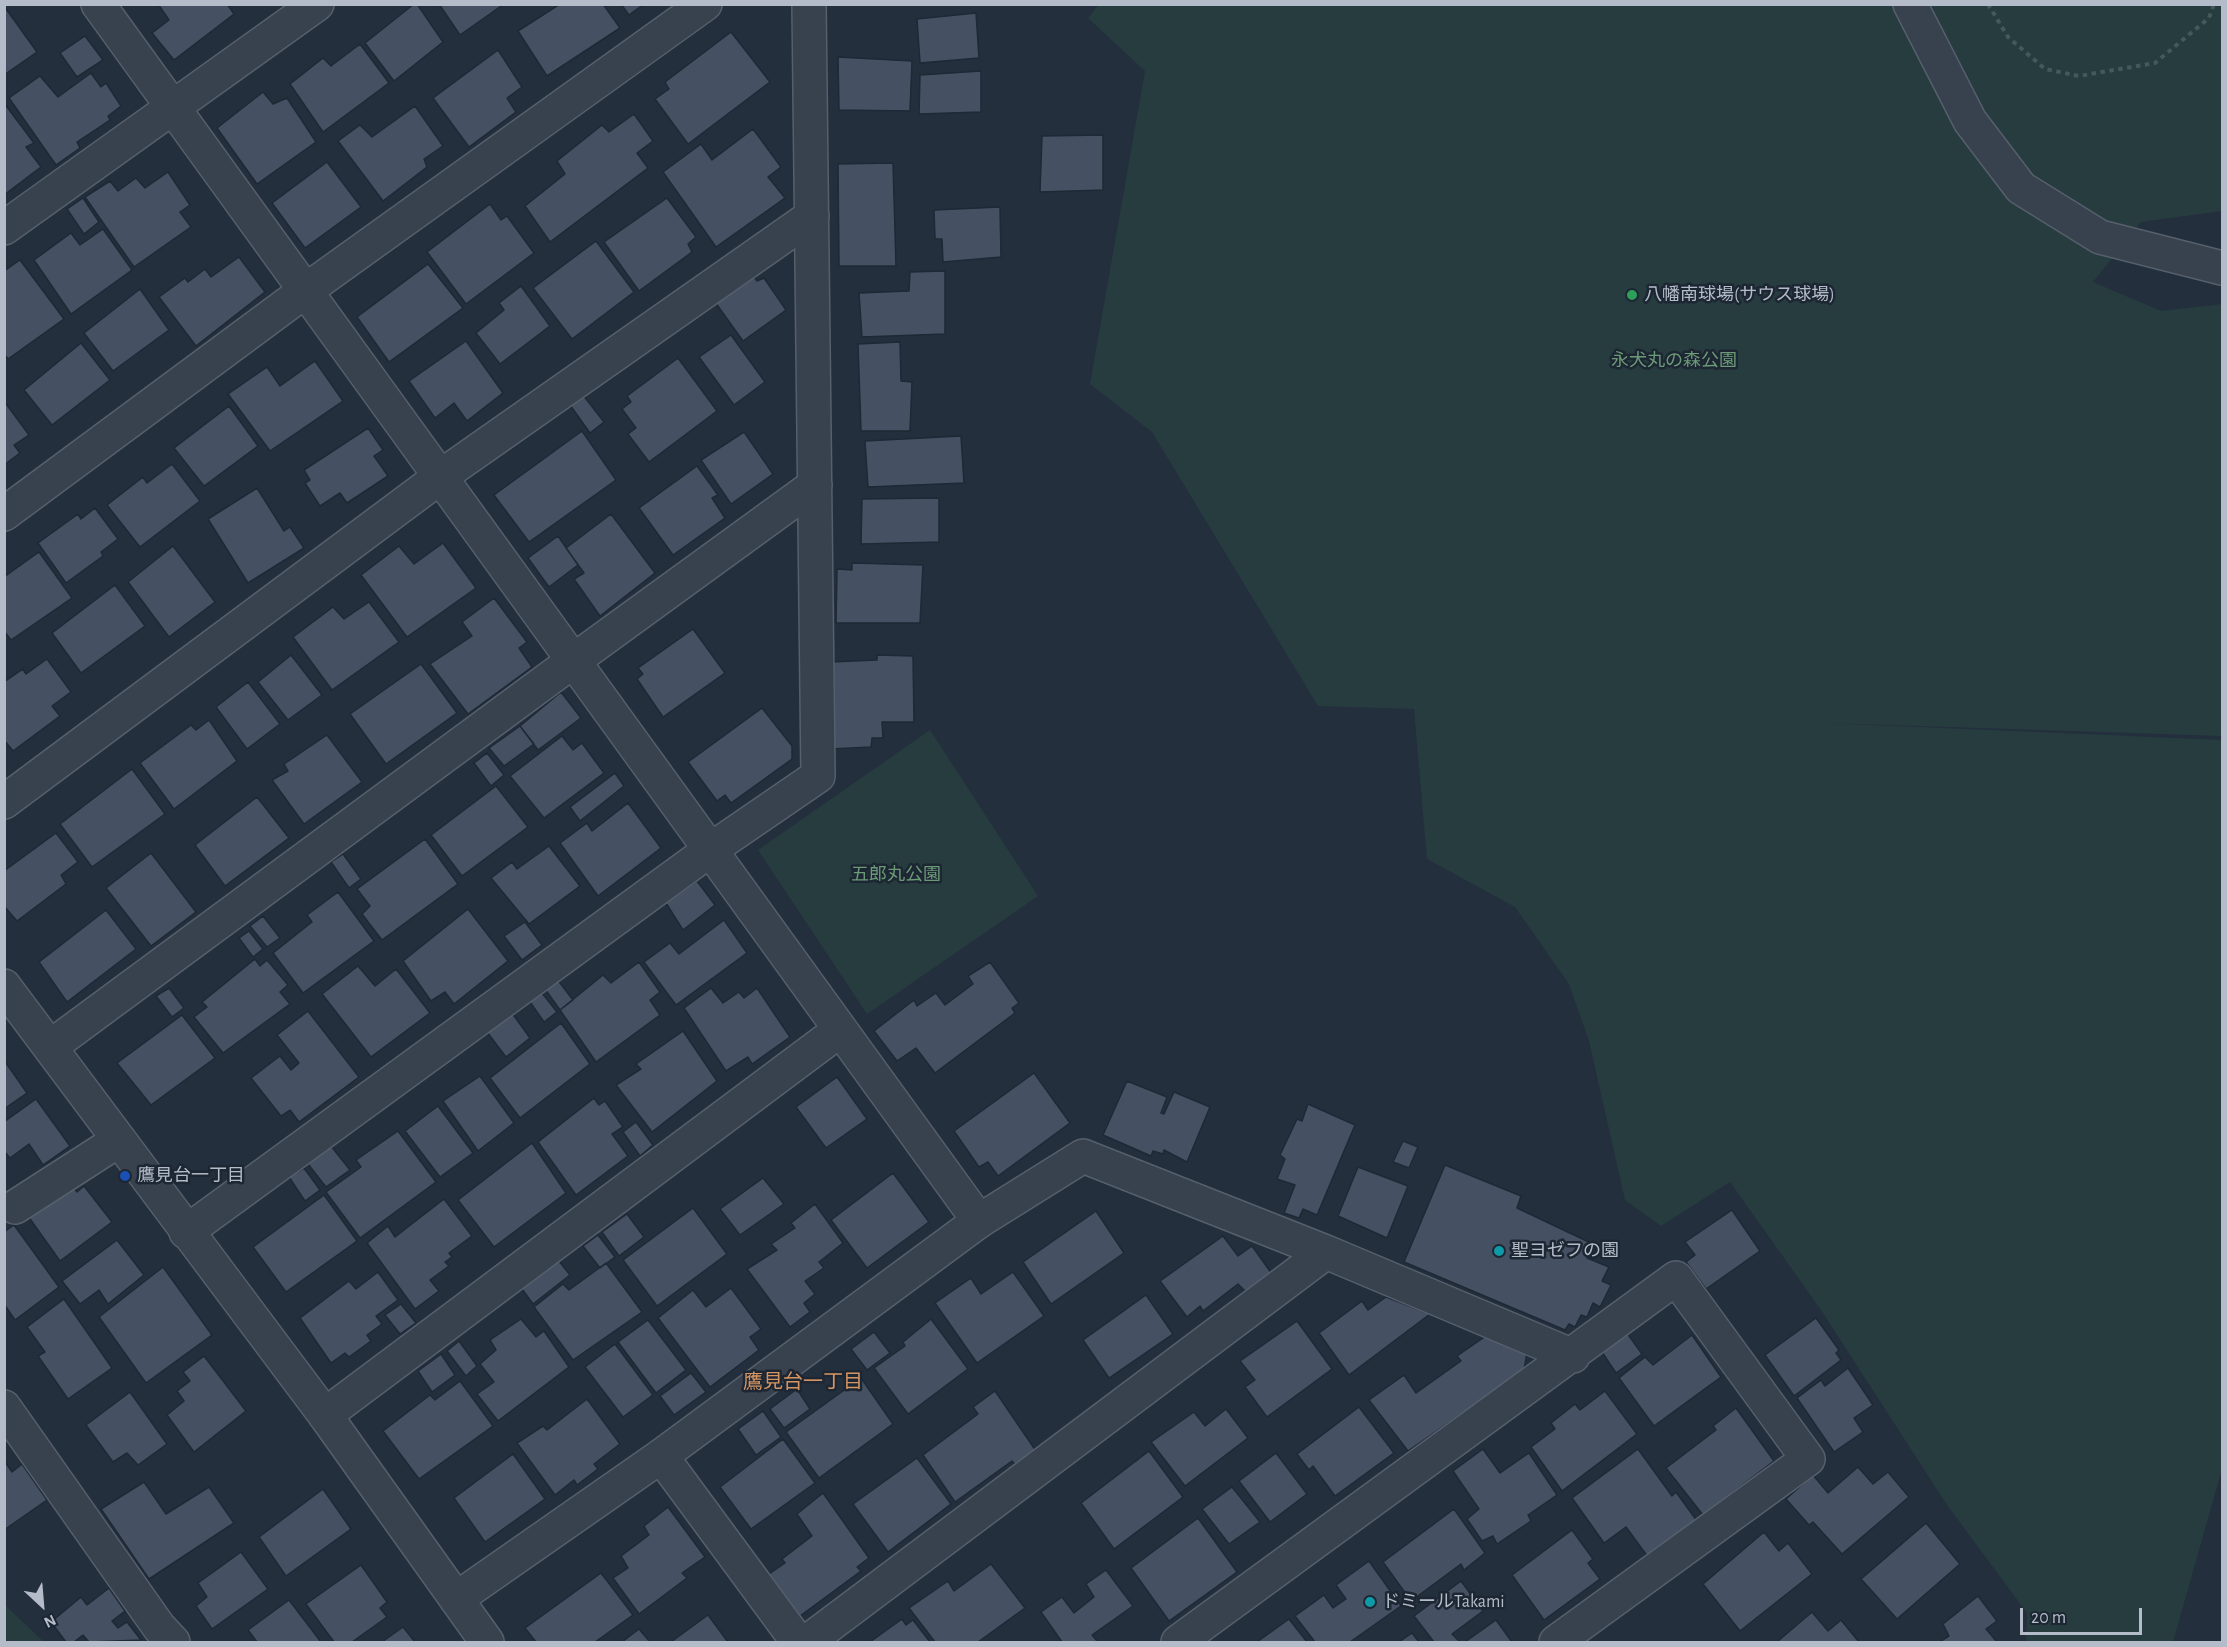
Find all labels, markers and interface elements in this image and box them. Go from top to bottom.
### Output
place label: 八幡南球場(サウス球場) [1644,284,1835,306]
marker: 八幡南球場(サウス球場) [1625,288,1639,302]
park label: 永犬丸の森公園 [1611,350,1737,372]
park label: 五郎丸公園 [851,864,941,886]
place label: 鷹見台一丁目 [137,1165,245,1187]
marker: 鷹見台一丁目 [118,1169,132,1183]
place label: 聖ヨゼフの園 [1511,1240,1619,1262]
marker: 聖ヨゼフの園 [1492,1244,1506,1258]
district label: 鷹見台一丁目 [743,1370,863,1394]
north arrow [12,1575,72,1635]
place label: ドミールTakami [1382,1591,1505,1613]
marker: ドミールTakami [1363,1595,1377,1609]
scale bar [2023,1596,2144,1634]
text: 20 m [2031,1609,2066,1627]
text: N [41,1612,58,1631]

